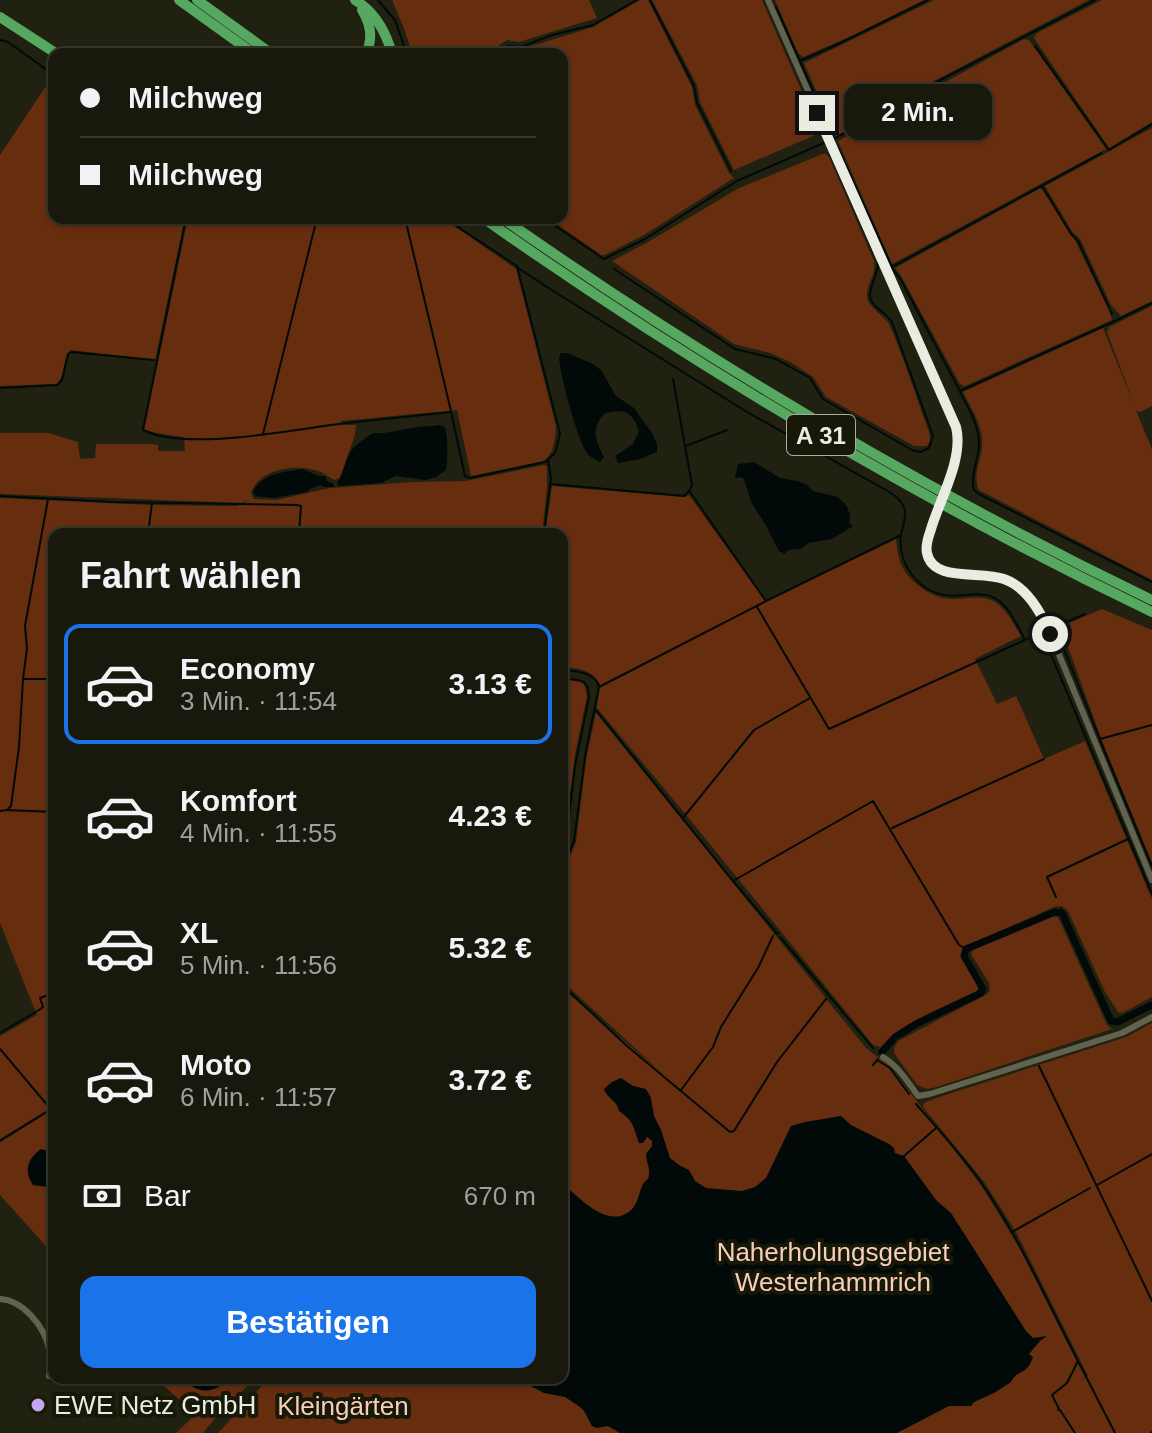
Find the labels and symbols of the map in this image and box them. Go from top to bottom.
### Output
callout: 2 Min. [845,85,993,141]
route end [799,95,835,131]
road number: A 31 [787,415,855,455]
route start [1032,616,1068,652]
park label: Naherholungsgebiet Westerhammrich [717,1237,950,1297]
place label: EWE Netz GmbH [54,1390,256,1420]
park label: Kleingärten [277,1391,409,1421]
marker: EWE Netz GmbH [29,1396,47,1414]

